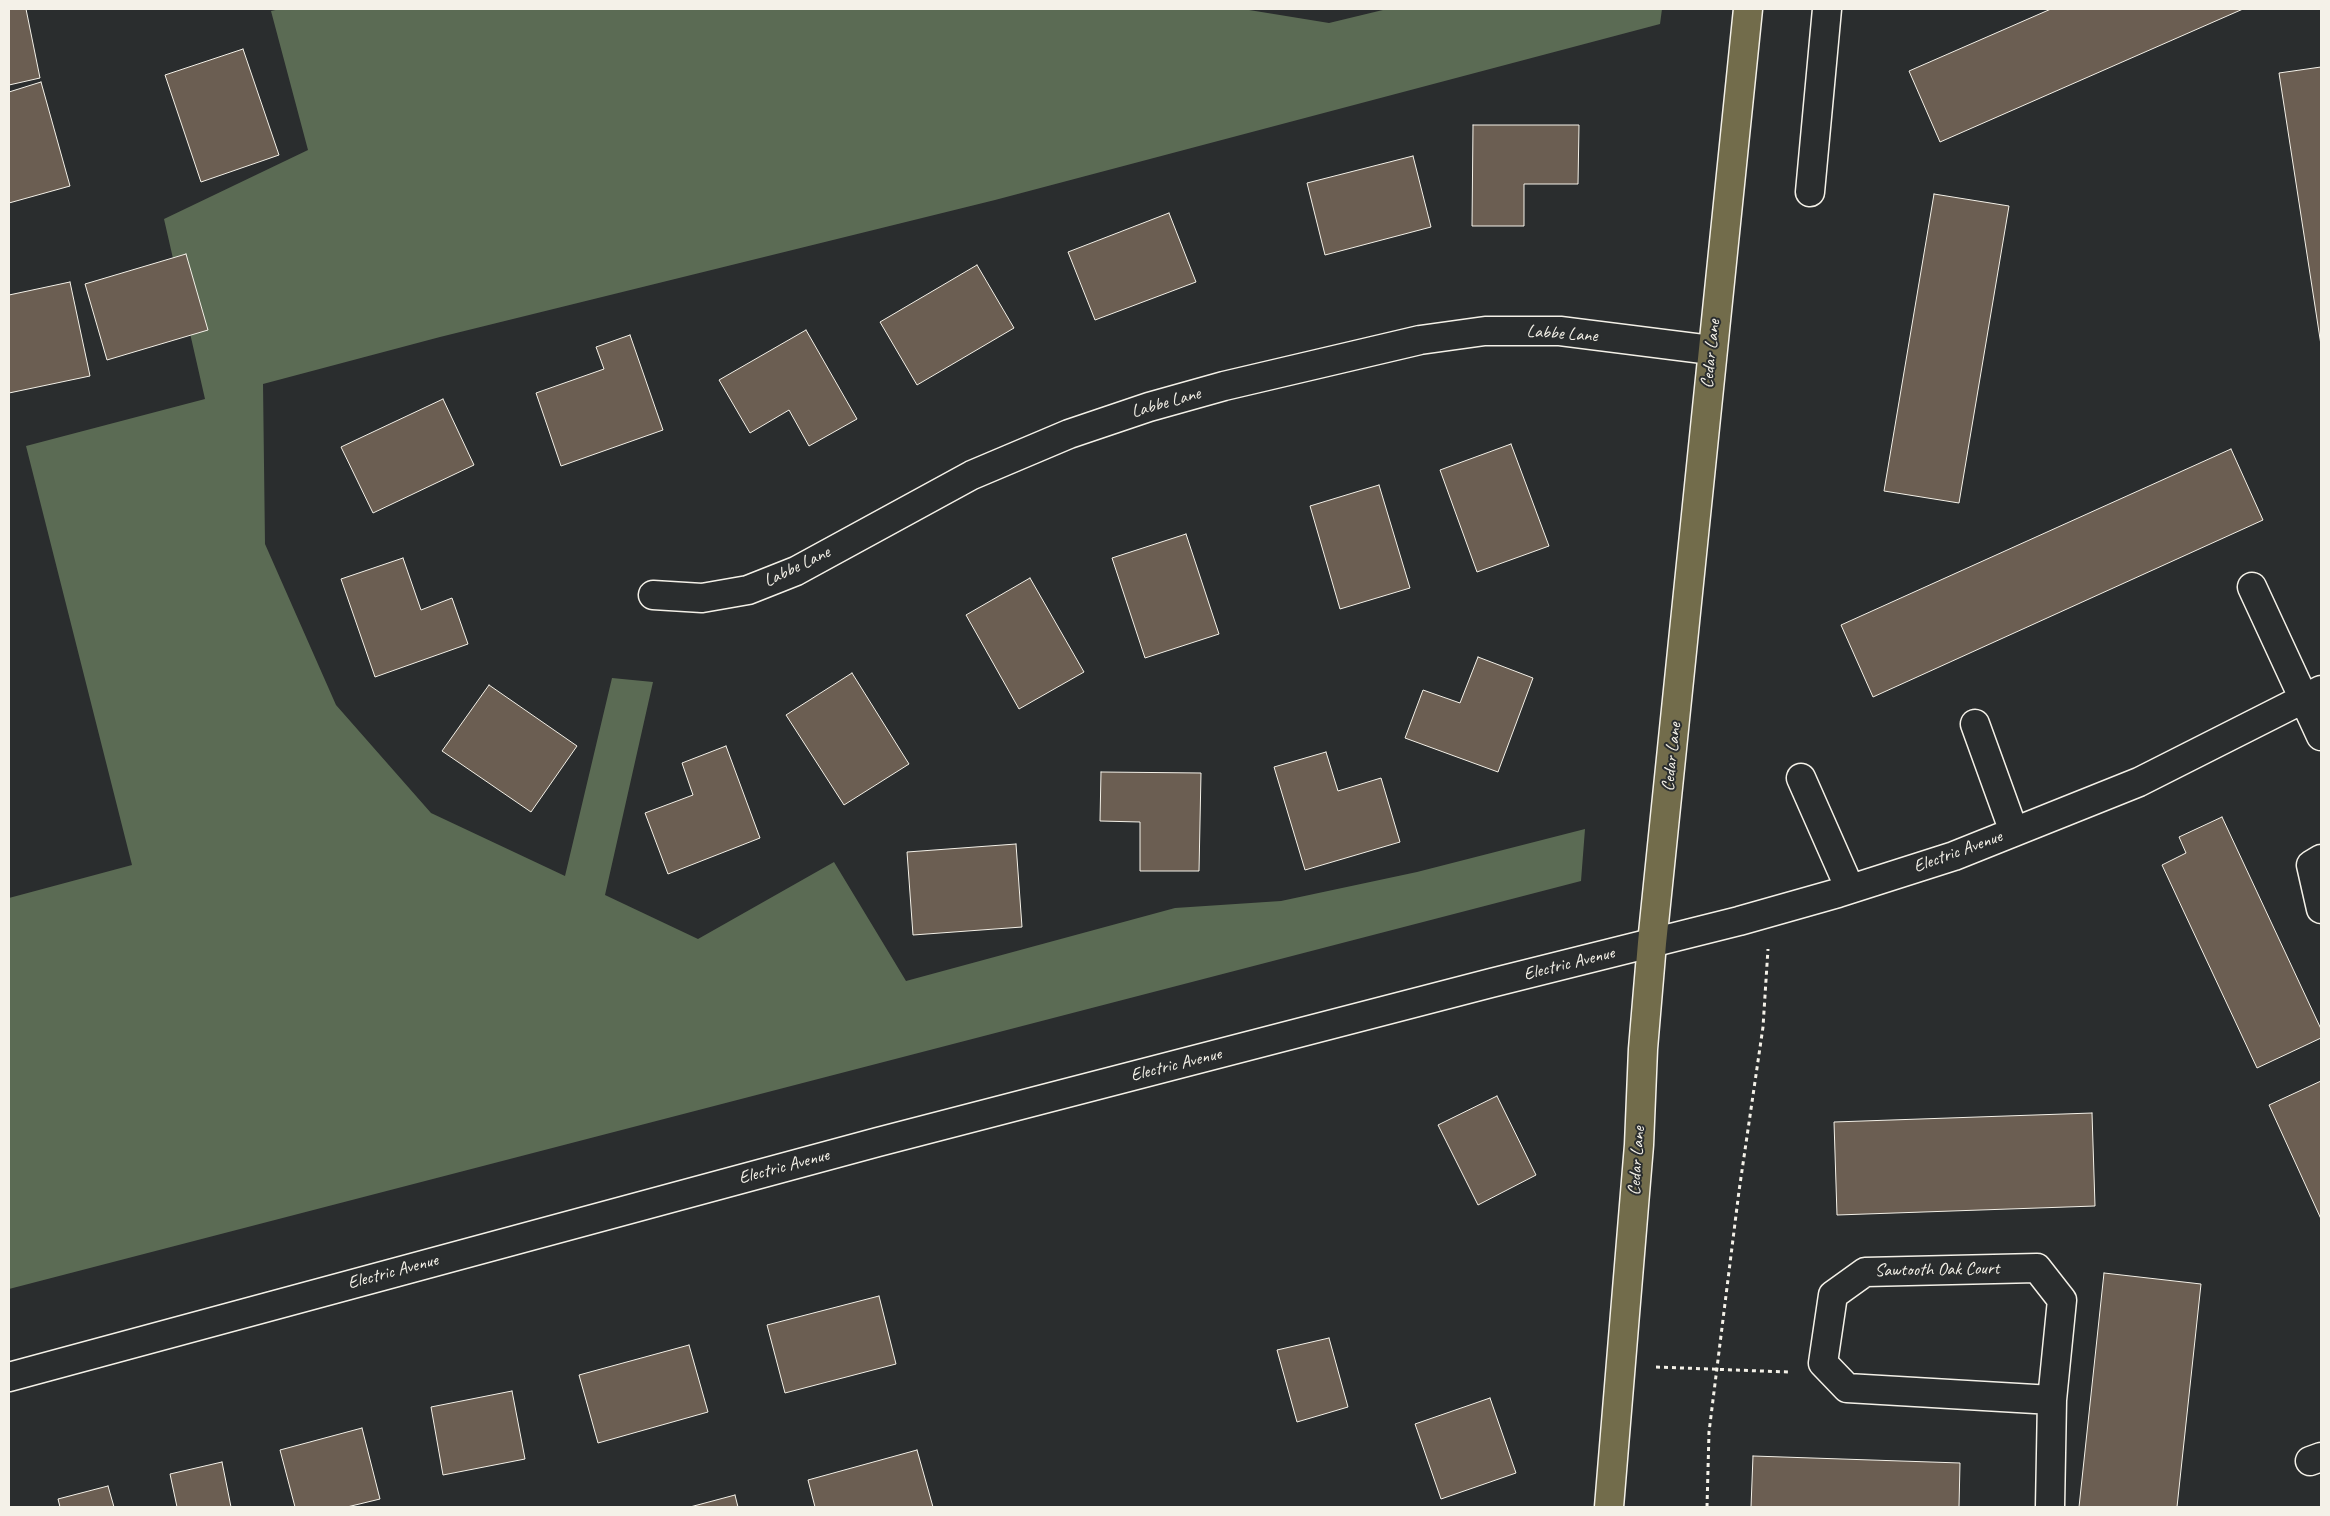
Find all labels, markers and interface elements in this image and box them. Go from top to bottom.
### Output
street label: Cedar Lane [1697,319,1725,389]
street label: Labbe Lane [1526,321,1598,347]
street label: Labbe Lane [1129,383,1203,423]
street label: Labbe Lane [760,542,834,592]
street label: Cedar Lane [1658,722,1686,792]
street label: Electric Avenue [1911,826,2005,878]
street label: Electric Avenue [1521,942,1617,986]
street label: Electric Avenue [1128,1043,1224,1087]
street label: Cedar Lane [1624,1126,1650,1196]
street label: Electric Avenue [736,1145,832,1189]
street label: Electric Avenue [345,1250,441,1294]
street label: Sawtooth Oak Court [1875,1258,1999,1282]

